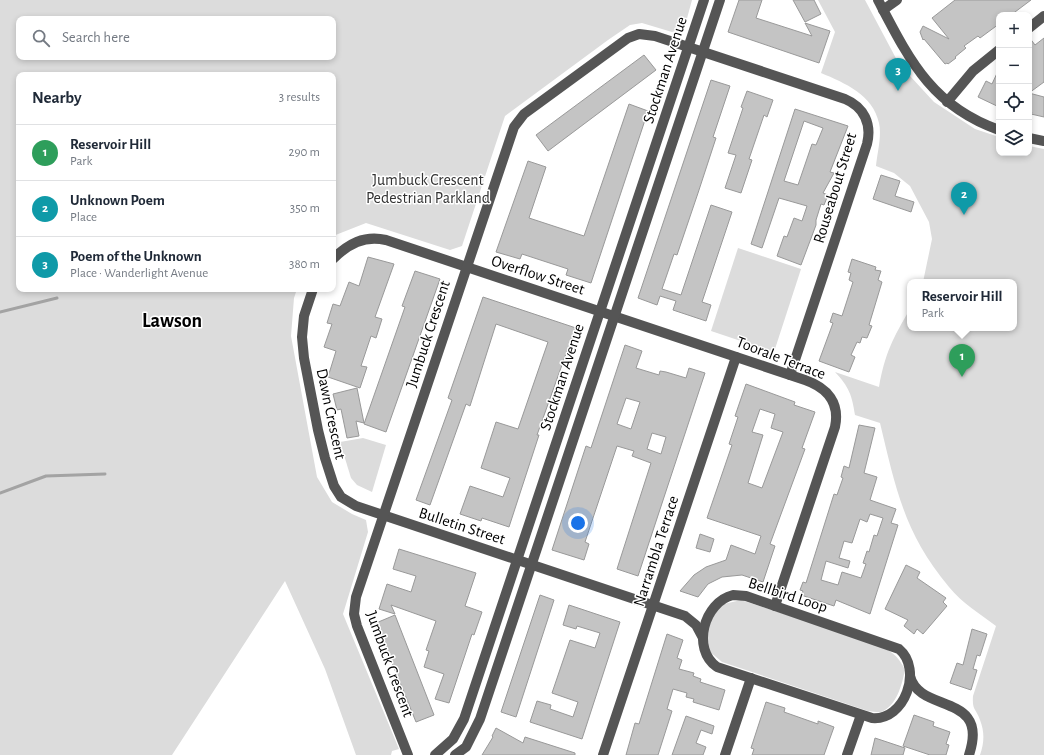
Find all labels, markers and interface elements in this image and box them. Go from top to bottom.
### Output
map controls [996,12,1032,156]
button: + [996,12,1032,48]
street label: Stockman Avenue [640,15,690,125]
search box [16,16,336,60]
icon: search [30,27,52,49]
text: Search here [62,30,130,45]
button: − [996,48,1032,84]
pin: 3 [885,58,911,91]
button: locate [996,84,1032,120]
text: Nearby [32,89,82,106]
text: 3 results [279,91,320,104]
button: layers [996,120,1032,156]
street label: Rouseabout Street [811,131,859,245]
text: Reservoir Hill [70,137,151,152]
text: 1 [43,146,47,159]
text: 290 m [289,146,320,159]
text: Park [70,155,92,168]
park label: Jumbuck Crescent Pedestrian Parkland [366,172,490,206]
pin: 2 [951,182,977,215]
text: Unknown Poem [70,193,165,208]
text: 2 [42,202,48,215]
text: 350 m [290,202,320,215]
text: Place [70,211,97,224]
text: Poem of the Unknown [70,249,202,264]
street label: Overflow Street [489,252,587,298]
text: 3 [42,258,48,271]
text: 380 m [289,258,320,271]
text: Place · Wanderlight Avenue [70,267,208,280]
street label: Jumbuck Crescent [403,279,453,389]
popup [907,279,1017,331]
text: Reservoir Hill [921,289,1003,304]
text: Park [921,307,944,320]
district label: Lawson [142,311,202,331]
street label: Stockman Avenue [537,322,587,432]
street label: Toorale Terrace [734,334,828,382]
pin: 1 [949,344,975,377]
street label: Dawn Crescent [314,367,348,461]
street label: Narrambla Terrace [631,494,681,608]
street label: Bulletin Street [417,505,507,547]
your location [568,513,588,533]
street label: Bellbird Loop [746,575,830,615]
street label: Jumbuck Crescent [363,609,417,719]

